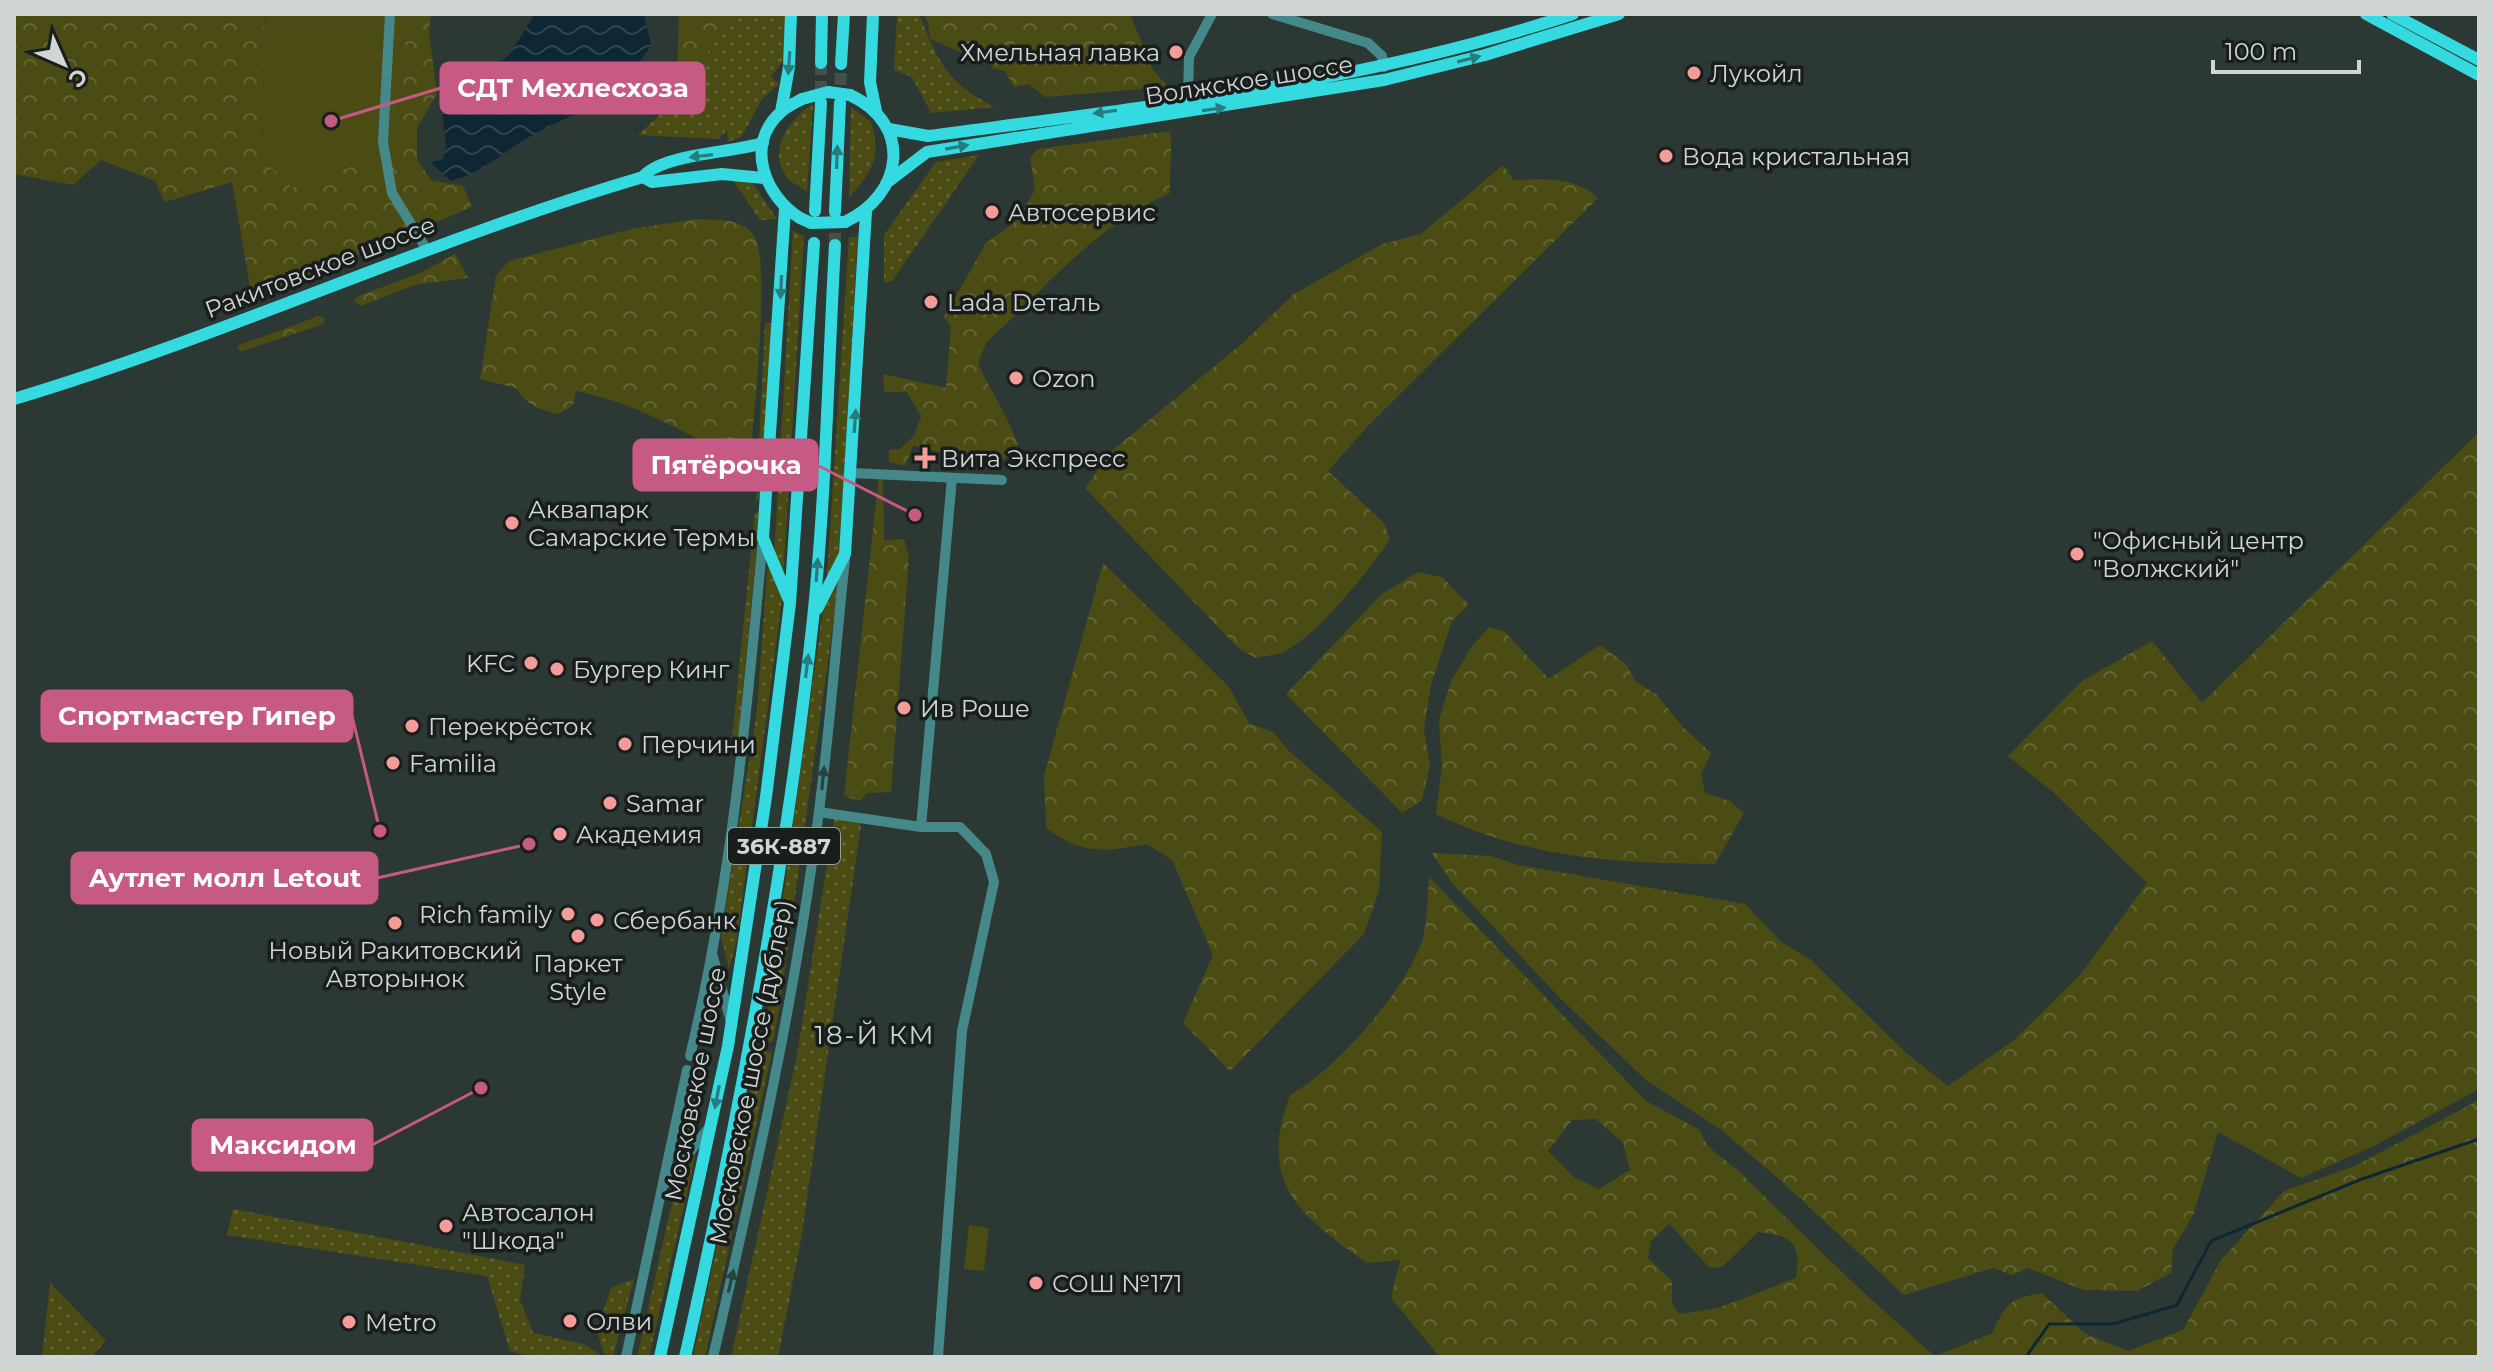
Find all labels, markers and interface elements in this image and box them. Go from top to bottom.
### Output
north arrow [24,24,104,104]
scale bar [2213,24,2359,74]
text: 100 m [2225,37,2297,66]
place label: Хмельная лавка [960,38,1160,67]
marker: Хмельная лавка [1167,43,1185,61]
street label: Волжское шоссе [1143,49,1355,111]
one-way arrow [782,51,795,76]
one-way arrow [1456,53,1481,65]
place label: Лукойл [1710,59,1803,88]
text: С [63,63,93,93]
callout: СДТ Мехлесхоза [441,63,704,113]
marker: Лукойл [1685,64,1703,82]
text: СДТ Мехлесхоза [457,72,689,104]
one-way arrow [1202,102,1227,115]
one-way arrow [1092,106,1117,119]
one-way arrow [944,140,969,153]
place label: Вода кристальная [1682,142,1910,171]
one-way arrow [831,144,844,170]
marker: Вода кристальная [1657,147,1675,165]
one-way arrow [688,150,713,163]
place label: Автосервис [1008,198,1156,227]
marker: Автосервис [983,203,1001,221]
street label: Ракитовское шоссе [201,210,439,324]
one-way arrow [774,275,787,300]
place label: Lada Dеталь [947,288,1100,317]
marker: Lada Dеталь [922,293,940,311]
place label: Ozon [1032,364,1095,393]
marker: Ozon [1007,369,1025,387]
one-way arrow [849,408,862,433]
callout: Пятёрочка [634,440,817,490]
place label: Вита Экспресс [941,444,1125,473]
text: Пятёрочка [650,449,802,481]
marker: Вита Экспресс [916,449,934,467]
place label: Аквапарк Самарские Термы [528,495,755,552]
marker: Аквапарк Самарские Термы [503,514,521,532]
place label: "Офисный центр "Волжский" [2093,526,2304,583]
marker: "Офисный центр "Волжский" [2068,545,2086,563]
one-way arrow [811,557,824,582]
place label: KFC [466,649,515,678]
one-way arrow [801,653,814,678]
marker: KFC [522,654,540,672]
place label: Бургер Кинг [573,655,730,684]
marker: Бургер Кинг [548,660,566,678]
callout: Спортмастер Гипер [42,691,352,741]
place label: Ив Роше [920,694,1030,723]
marker: Ив Роше [895,699,913,717]
text: Спортмастер Гипер [58,700,336,732]
place label: Перекрёсток [428,712,592,741]
marker: Перекрёсток [403,717,421,735]
place label: Перчини [641,730,756,759]
marker: Перчини [616,735,634,753]
place label: Familia [409,749,497,778]
marker: Familia [384,754,402,772]
one-way arrow [816,765,829,790]
place label: Samar [626,789,704,818]
marker: Samar [601,794,619,812]
place label: Академия [576,820,702,849]
marker: Академия [551,825,569,843]
road number: 36К-887 [728,828,840,864]
callout: Аутлет молл Letout [72,853,377,903]
text: Аутлет молл Letout [89,862,361,894]
street label: Московское шоссе (дублер) [703,897,799,1247]
place label: Rich family [419,900,552,929]
marker: Rich family [559,905,577,923]
place label: Сбербанк [613,906,736,935]
marker: Сбербанк [588,911,606,929]
marker: Новый Ракитовский Авторынок [386,914,404,932]
marker: Паркет Style [569,927,587,945]
place label: Новый Ракитовский Авторынок [268,936,522,993]
place label: Паркет Style [533,949,623,1006]
street label: Московское шоссе [658,965,732,1203]
district label: 18-Й КМ [815,1019,935,1051]
one-way arrow [710,1084,723,1109]
callout: Максидом [193,1120,372,1170]
text: Максидом [209,1129,357,1161]
place label: Автосалон "Шкода" [462,1198,595,1255]
marker: Автосалон "Шкода" [437,1217,455,1235]
one-way arrow [725,1268,737,1293]
place label: СОШ №171 [1052,1269,1182,1298]
marker: СОШ №171 [1027,1274,1045,1292]
place label: Олви [586,1307,652,1336]
place label: Metro [365,1308,437,1337]
marker: Олви [561,1312,579,1330]
marker: Metro [340,1313,358,1331]

